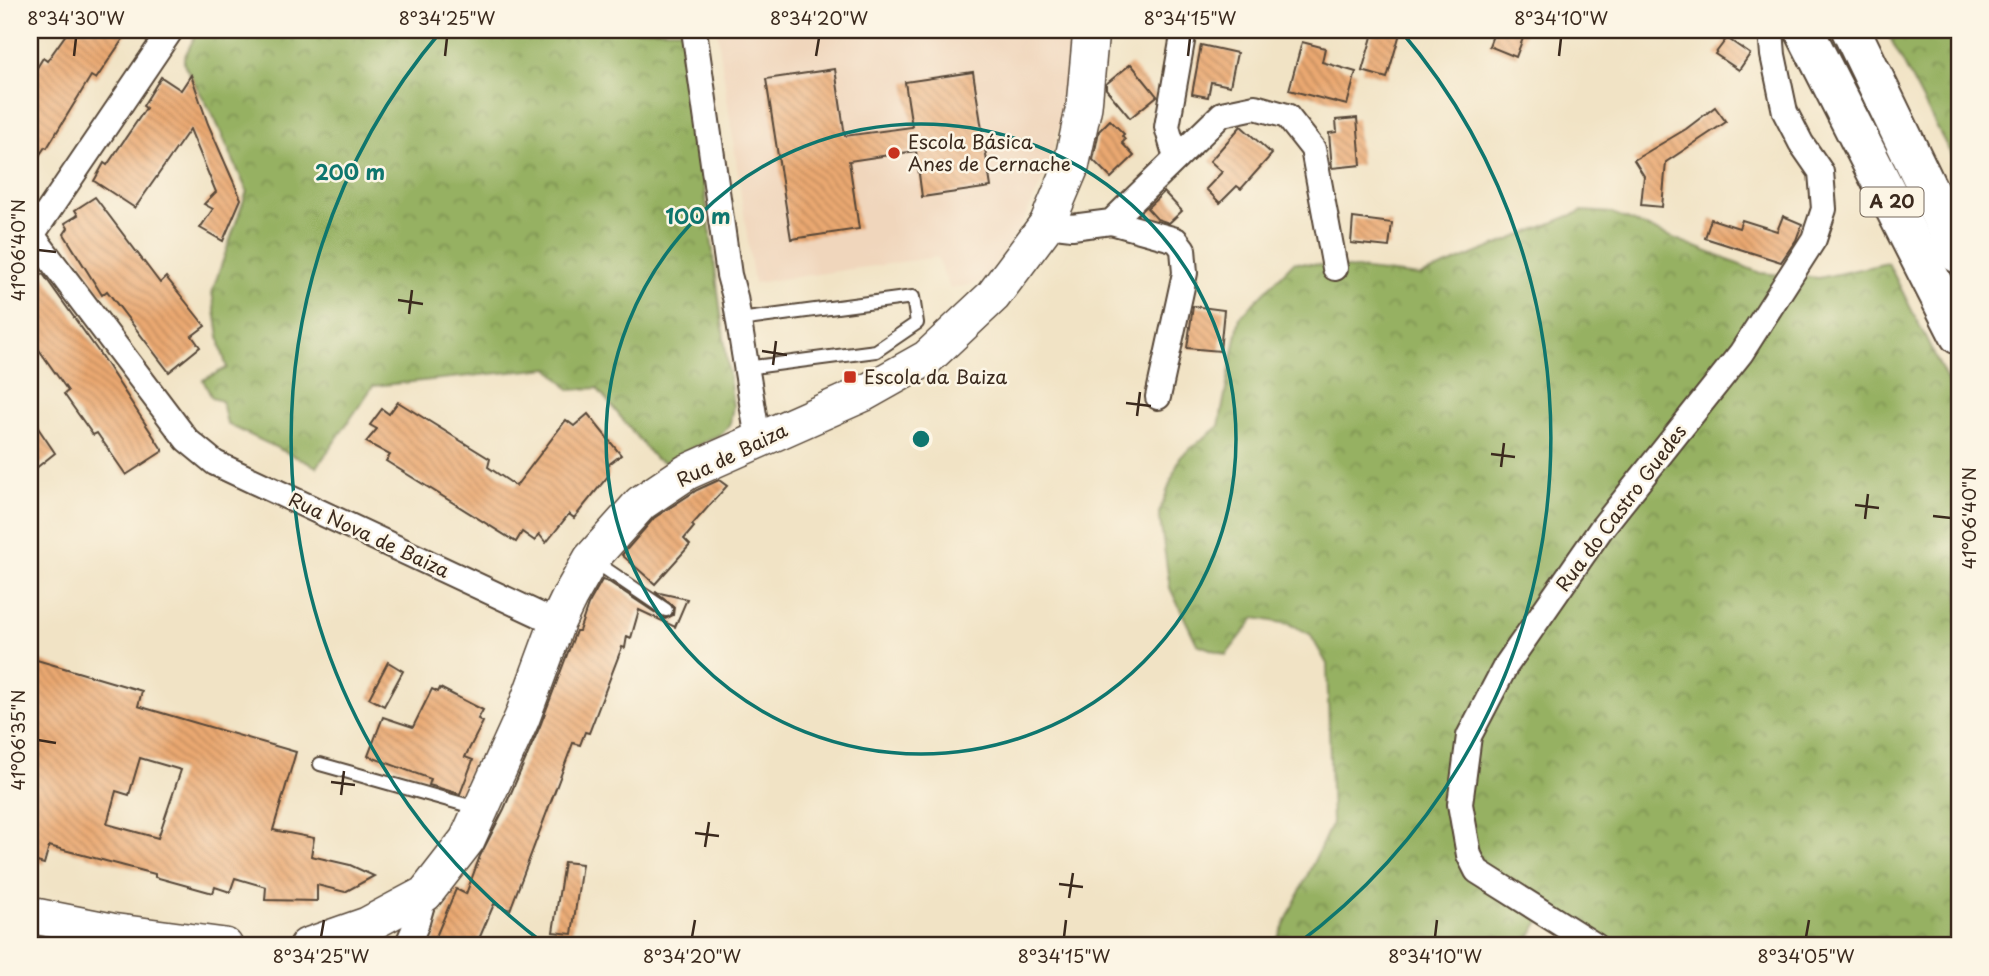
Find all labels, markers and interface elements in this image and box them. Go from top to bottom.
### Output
text: 8°34'30"W [27,4,125,31]
text: 8°34'25"W [399,4,496,31]
text: 8°34'20"W [770,4,869,31]
text: 8°34'15"W [1144,4,1237,31]
text: 8°34'10"W [1514,4,1608,31]
place label: Escola Básica Anes de Cernache [908,127,1071,177]
marker: Escola Básica Anes de Cernache [886,145,902,161]
text: 200 m [315,155,385,187]
road number: A 20 [1860,188,1924,216]
text: 41°06'40"N [4,199,31,301]
text: 100 m [665,199,731,231]
place label: Escola da Baiza [864,362,1007,390]
marker: Escola da Baiza [842,369,858,385]
street label: Rua de Baiza [671,415,792,493]
street label: Rua do Castro Guedes [1548,418,1692,597]
centre of rings [909,427,933,451]
text: 41°06'40"N [1955,467,1982,569]
street label: Rua Nova de Baiza [284,485,454,584]
text: 41°06'35"N [4,690,31,790]
text: 8°34'25"W [273,942,370,969]
text: 8°34'20"W [643,942,742,969]
text: 8°34'15"W [1018,942,1111,969]
text: 8°34'10"W [1388,942,1482,969]
text: 8°34'05"W [1758,942,1855,969]

